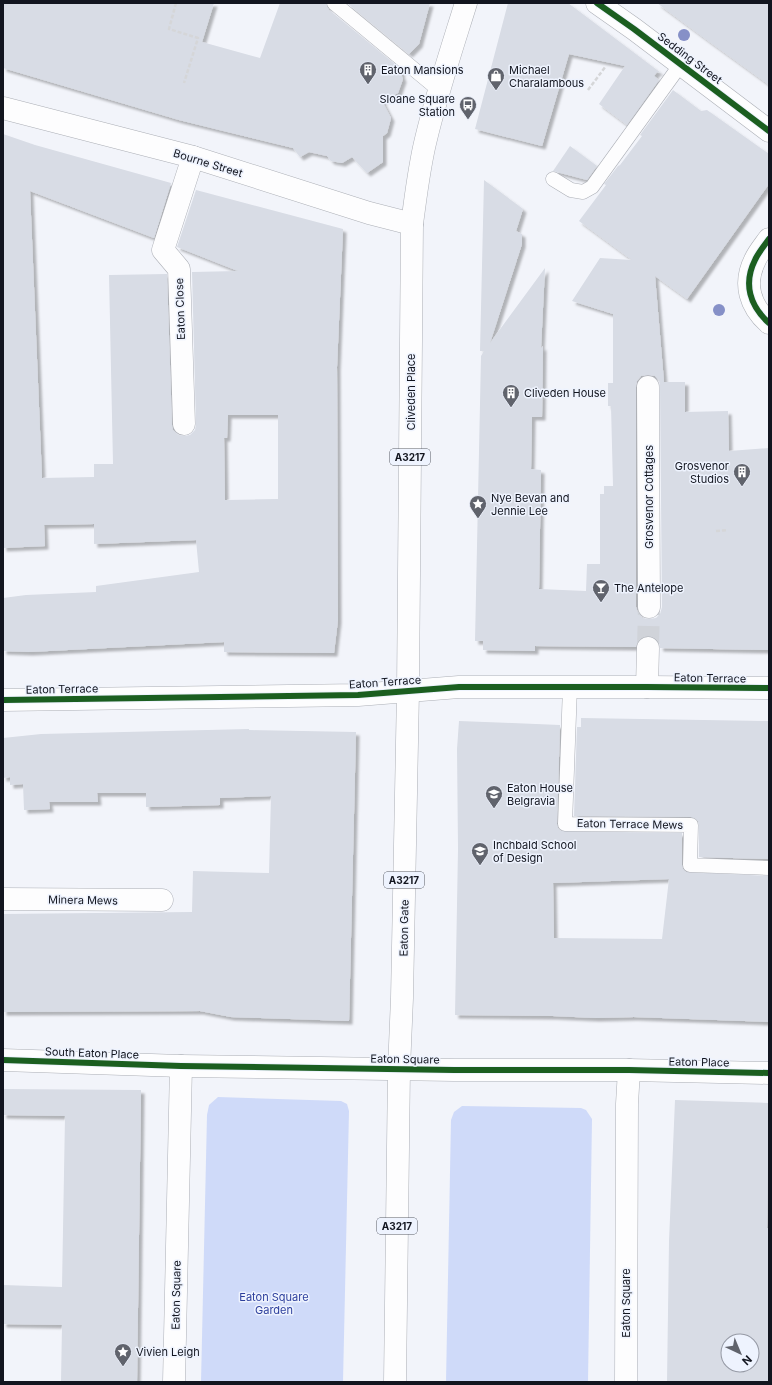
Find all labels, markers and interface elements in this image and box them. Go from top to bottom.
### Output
street label: Sedding Street [655,29,725,87]
building icon: Eaton Mansions [358,60,378,85]
place label: Eaton Mansions [381,63,464,77]
place label: Michael Charalambous [509,63,584,90]
shop icon: Michael Charalambous [486,66,506,91]
place label: Sloane Square Station [380,92,455,119]
bus stop icon: Sloane Square Station [458,95,478,120]
street label: Bourne Street [172,146,245,180]
street label: Eaton Close [172,278,188,340]
street label: Cliveden Place [404,353,418,431]
building icon: Cliveden House [501,383,521,408]
place label: Cliveden House [524,386,606,400]
street label: Grosvenor Cottages [642,445,656,549]
road number: A3217 [390,449,430,465]
place label: Grosvenor Studios [675,459,729,486]
building icon: Grosvenor Studios [732,462,752,487]
place label: Nye Bevan and Jennie Lee [491,491,570,518]
place icon: Nye Bevan and Jennie Lee [468,494,488,519]
bar icon: The Antelope [591,578,611,603]
place label: The Antelope [614,581,684,595]
street label: Eaton Terrace [674,670,746,686]
street label: Eaton Terrace [348,672,422,692]
street label: Eaton Terrace [26,681,98,697]
place label: Eaton House Belgravia [507,781,573,808]
school or university icon: Eaton House Belgravia [484,784,504,809]
street label: Eaton Terrace Mews [577,816,684,832]
place label: Inchbald School of Design [493,838,576,865]
school or university icon: Inchbald School of Design [470,841,490,866]
road number: A3217 [384,872,424,888]
street label: Minera Mews [48,892,118,908]
street label: Eaton Gate [397,899,411,957]
street label: South Eaton Place [45,1044,139,1062]
street label: Eaton Square [370,1051,440,1067]
street label: Eaton Place [668,1054,730,1070]
road number: A3217 [377,1218,417,1234]
street label: Eaton Square [168,1260,184,1330]
street label: Eaton Square [619,1268,633,1338]
park label: Eaton Square Garden [239,1290,309,1317]
north arrow [720,1333,760,1373]
place icon: Vivien Leigh [113,1342,133,1367]
place label: Vivien Leigh [136,1345,200,1359]
text: N [739,1352,755,1368]

